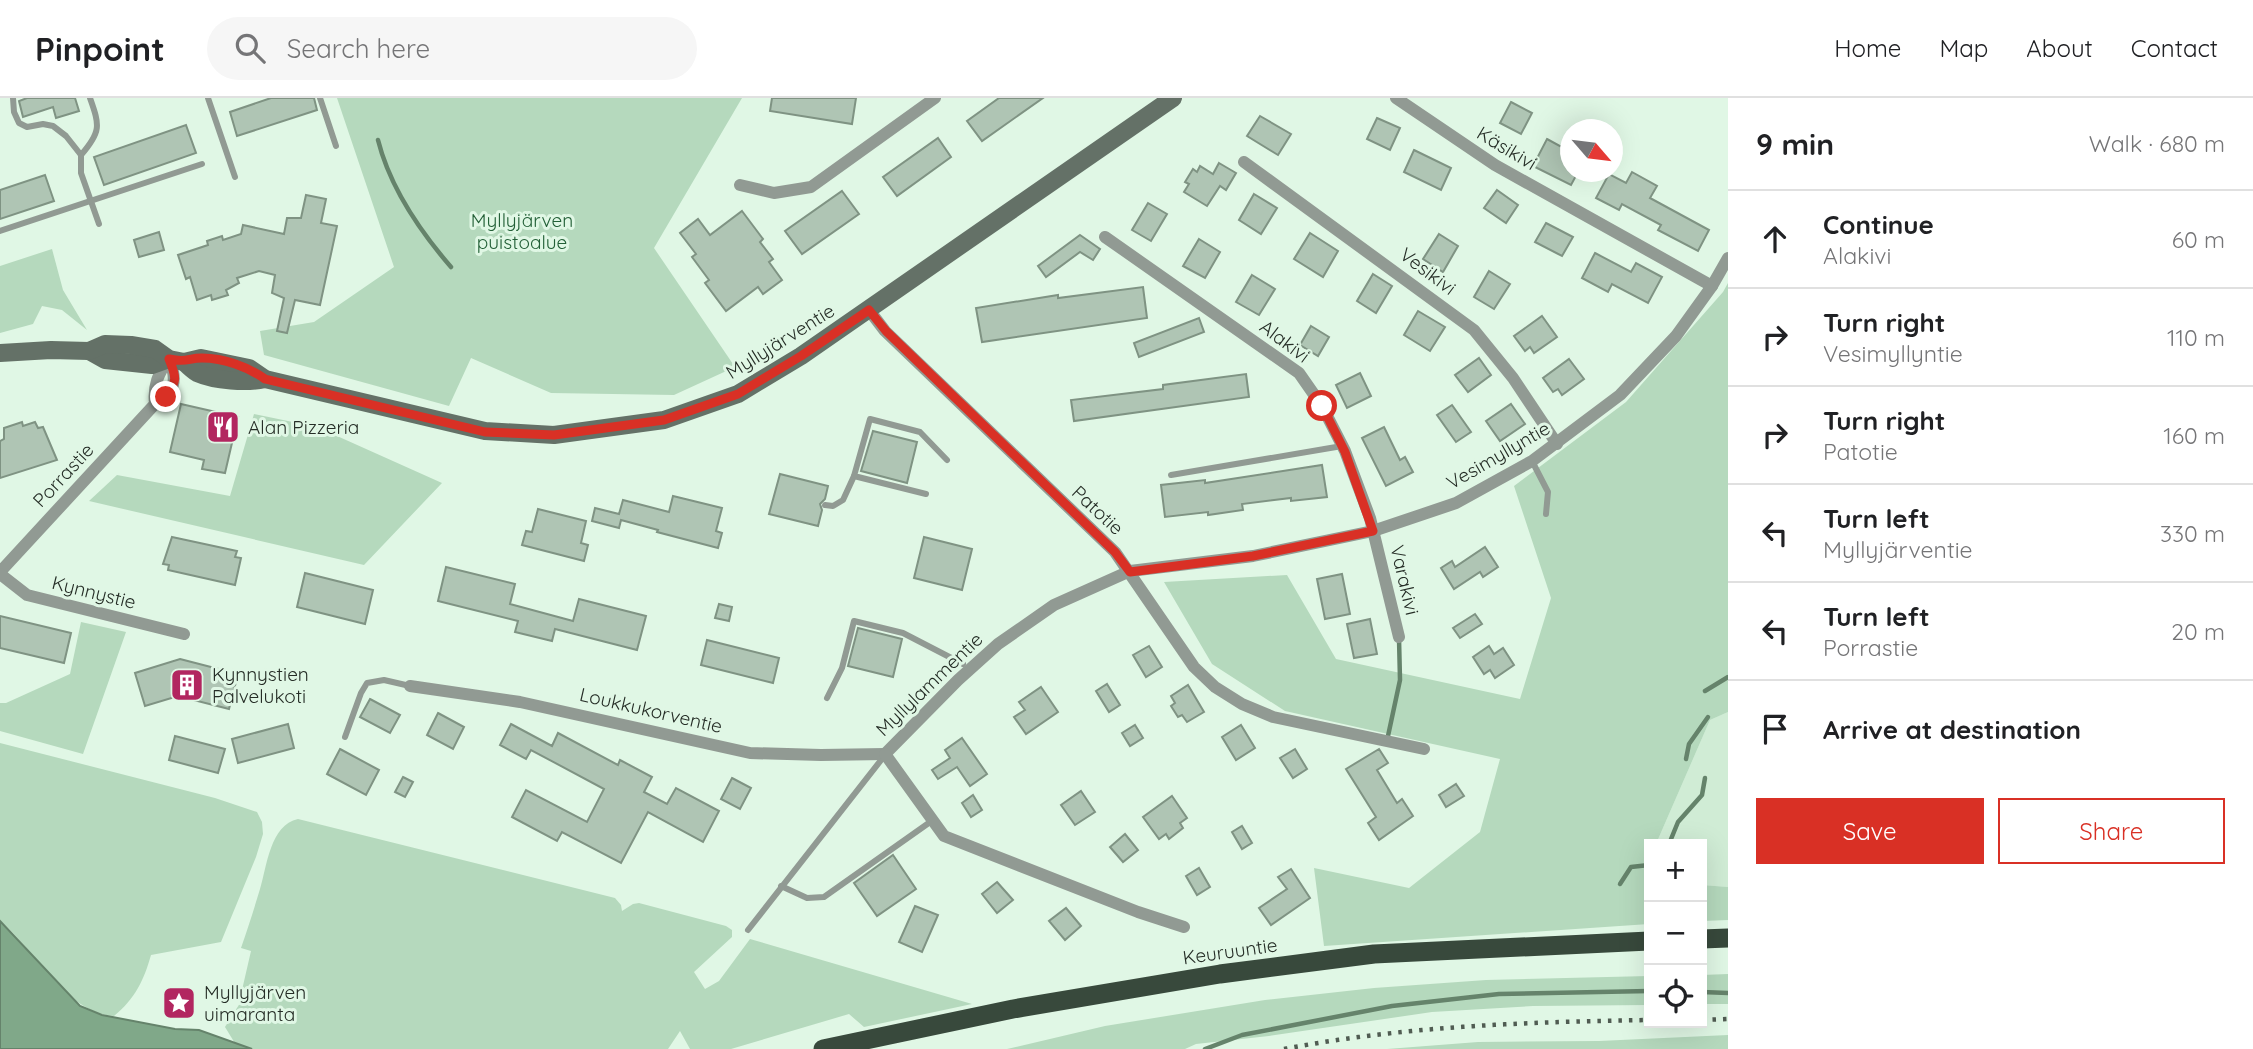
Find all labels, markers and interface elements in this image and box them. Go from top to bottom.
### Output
search box [207,17,697,80]
text: Pinpoint [35,28,165,69]
icon: search [231,29,269,67]
text: Search here [287,32,430,65]
text: Home [1834,33,1901,63]
text: Map [1939,33,1988,63]
text: About [2026,33,2093,63]
text: Contact [2131,33,2218,63]
north arrow [1560,119,1623,182]
street label: Käsikivi [1473,121,1541,175]
text: 9 min [1756,125,1834,163]
text: Walk · 680 m [2089,129,2225,158]
park label: Myllyjärven puistoalue [471,208,573,254]
text: Continue [1823,208,1934,241]
icon: ahead [1756,220,1794,258]
text: 60 m [2172,225,2225,254]
text: Alakivi [1823,241,1891,270]
street label: Vesikivi [1395,242,1461,300]
street label: Myllyjärventie [721,298,839,384]
text: Turn right [1823,306,1945,339]
street label: Alakivi [1255,314,1315,368]
icon: right [1756,318,1794,356]
text: 110 m [2167,323,2225,352]
text: Vesimyllyntie [1823,339,1963,368]
route end [150,381,181,412]
route start [1306,390,1337,421]
text: Turn right [1823,404,1945,437]
restaurant icon: Alan Pizzeria [204,408,242,446]
place label: Alan Pizzeria [248,415,359,439]
street label: Vesimyllyntie [1442,416,1554,494]
icon: right [1756,416,1794,454]
text: 160 m [2163,421,2225,450]
text: Patotie [1823,437,1898,466]
street label: Porrastie [27,438,99,512]
street label: Patotie [1067,480,1129,540]
text: Turn left [1823,502,1930,535]
icon: left [1756,514,1794,552]
text: 330 m [2160,519,2225,548]
text: Myllyjärventie [1823,535,1973,564]
street label: Varakivi [1385,543,1425,617]
street label: Kynnystie [49,570,139,614]
text: Turn left [1823,600,1930,633]
icon: left [1756,612,1794,650]
text: 20 m [2171,617,2225,646]
street label: Myllylammentie [871,627,987,741]
text: Porrastie [1823,633,1918,662]
place label: Kynnystien Palvelukoti [212,662,309,708]
building icon: Kynnystien Palvelukoti [168,666,206,704]
street label: Loukkukorventie [577,682,725,738]
icon: arrive [1756,710,1794,748]
text: Arrive at destination [1823,713,2081,746]
button: Save [1756,798,1984,864]
button: Share [1998,798,2225,864]
map controls [1644,839,1707,1028]
button: + [1644,839,1707,902]
button: − [1644,902,1707,965]
street label: Keuruuntie [1181,932,1279,970]
button: locate [1644,965,1707,1028]
place label: Myllyjärven uimaranta [204,980,306,1026]
place icon: Myllyjärven uimaranta [160,984,198,1022]

